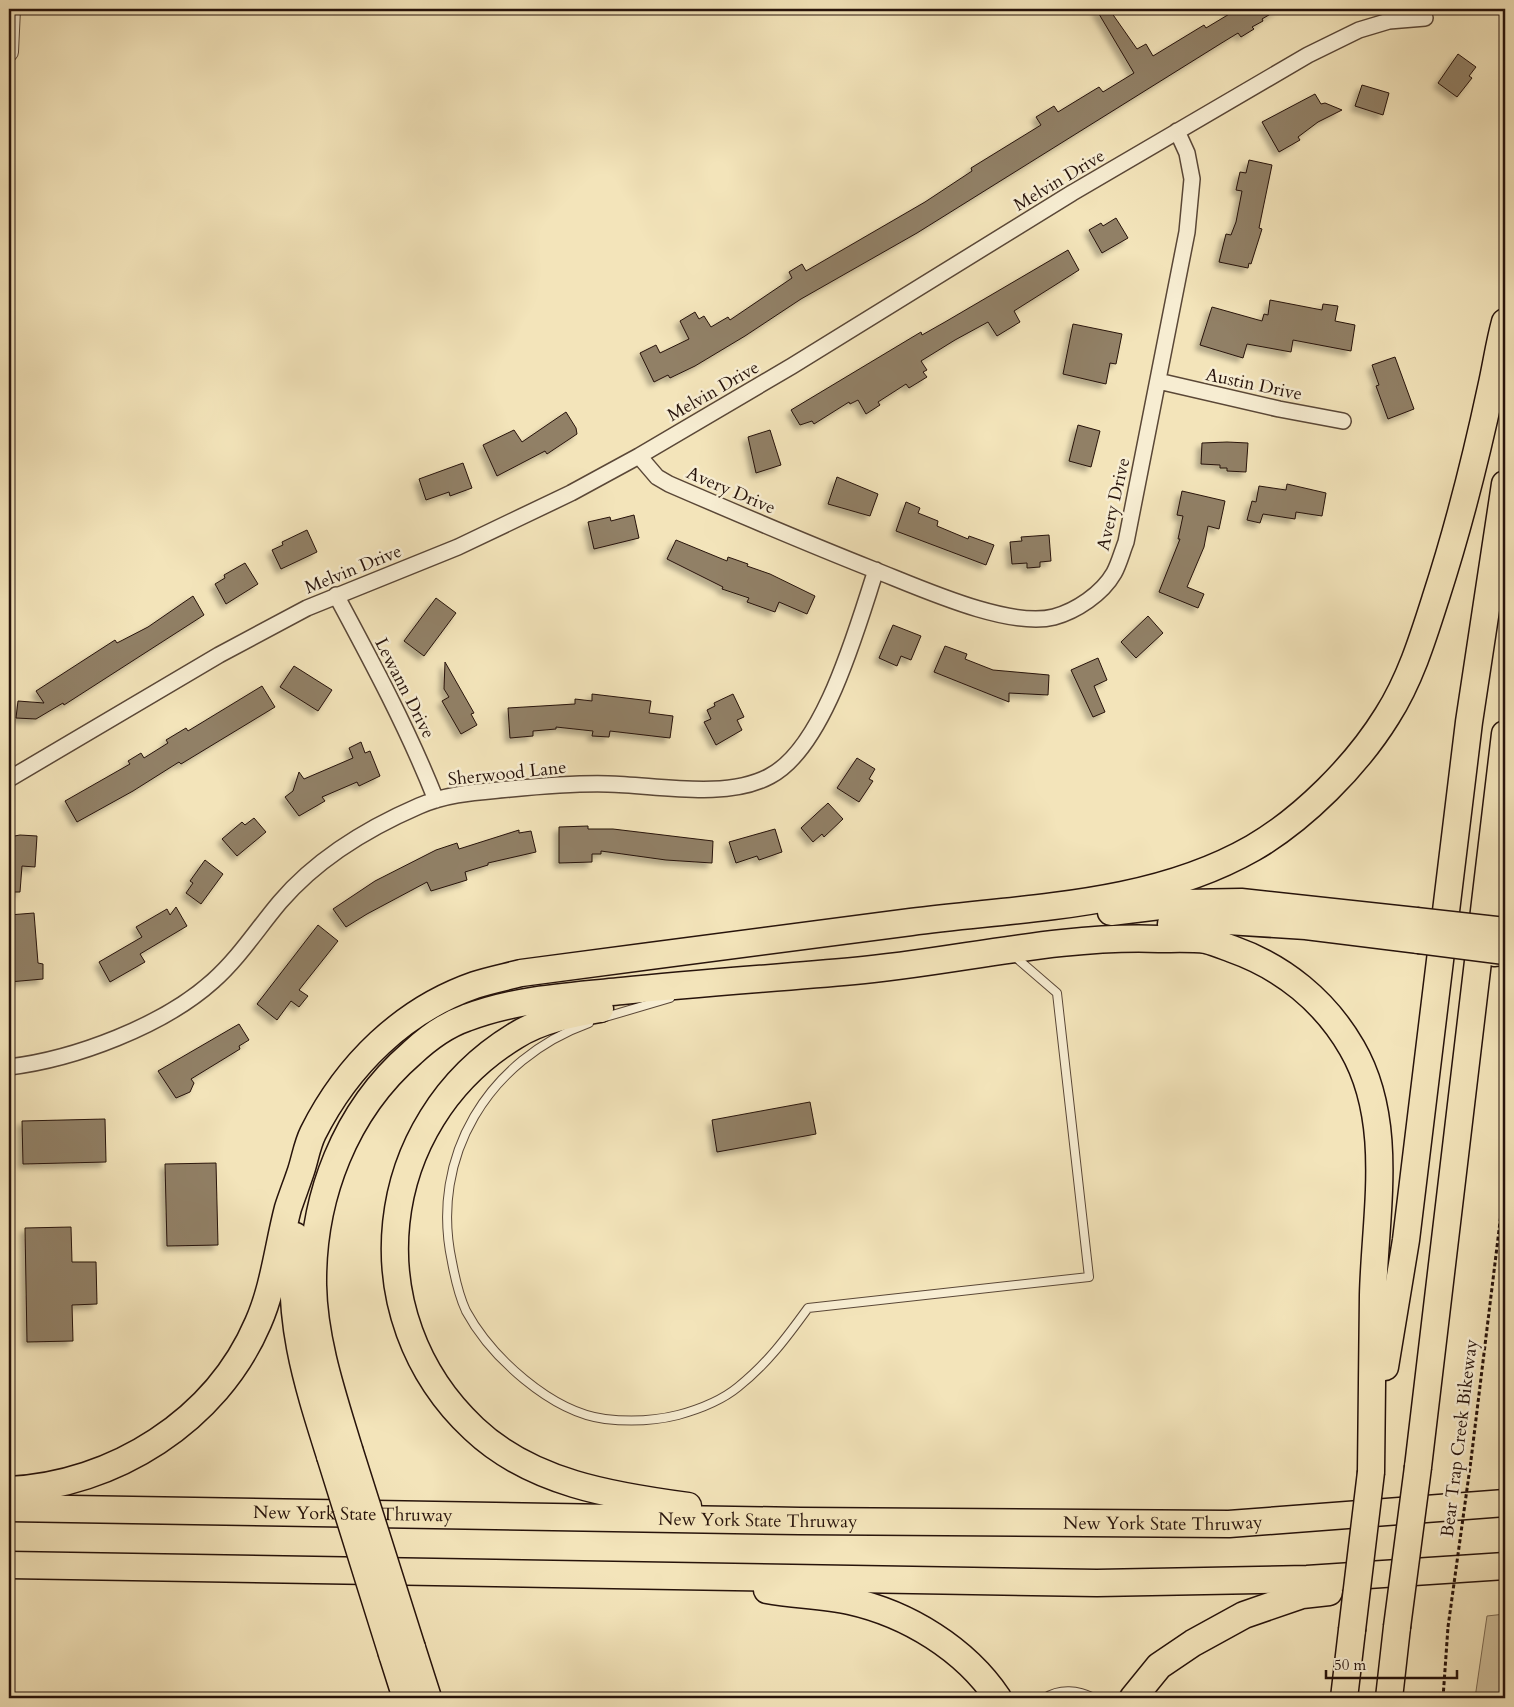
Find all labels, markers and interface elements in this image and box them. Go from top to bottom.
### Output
street label: Melvin Drive [1009,143,1110,218]
street label: Melvin Drive [663,355,764,428]
street label: Austin Drive [1203,362,1304,407]
street label: Avery Drive [1091,455,1136,553]
street label: Avery Drive [682,460,779,520]
street label: Melvin Drive [301,539,405,600]
street label: Lewann Drive [368,633,441,743]
street label: Sherwood Lane [447,755,568,792]
street label: Bear Trap Creek Bikeway [1435,1337,1484,1539]
street label: New York State Thruway [253,1500,453,1528]
street label: New York State Thruway [658,1507,858,1534]
street label: New York State Thruway [1063,1509,1264,1537]
scale bar [1326,1647,1458,1679]
text: 50 m [1334,1655,1366,1675]

